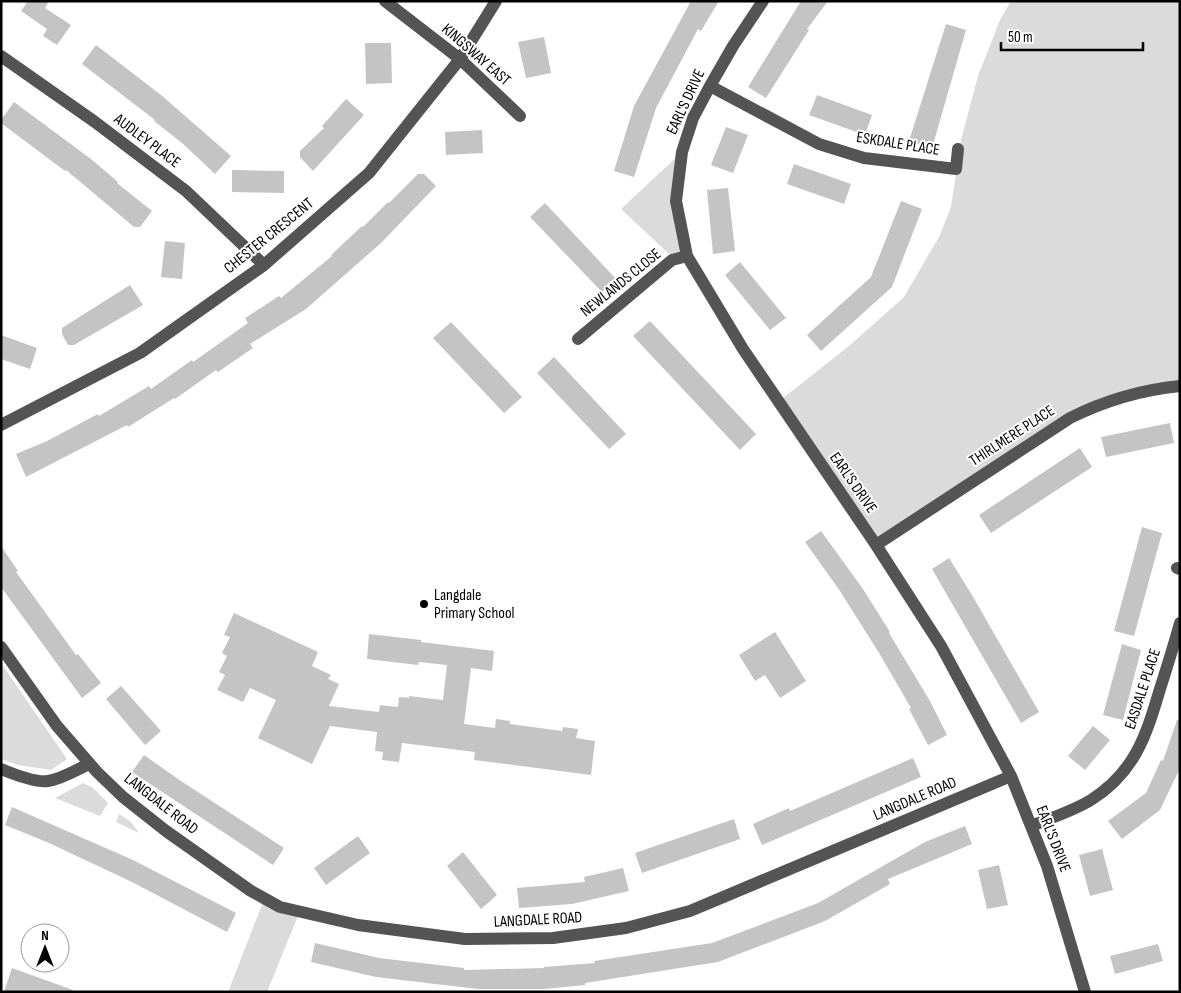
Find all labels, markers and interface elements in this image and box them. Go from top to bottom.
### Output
street label: KINGSWAY EAST [438,20,515,90]
scale bar [1001,20,1144,52]
text: 50 m [1008,28,1033,47]
street label: EARL'S DRIVE [663,66,709,138]
street label: AUDLEY PLACE [109,109,184,172]
street label: ESKDALE PLACE [855,128,941,160]
street label: CHESTER CRESCENT [220,194,318,278]
street label: NEWLANDS CLOSE [577,245,665,321]
street label: THIRLMERE PLACE [966,401,1058,471]
street label: EARL'S DRIVE [825,449,881,517]
place label: Langdale Primary School [434,586,515,623]
marker: Langdale Primary School [418,598,430,610]
street label: EASDALE PLACE [1121,646,1165,732]
street label: LANGDALE ROAD [120,769,202,839]
street label: LANGDALE ROAD [871,773,960,825]
street label: EARL'S DRIVE [1032,803,1074,875]
street label: LANGDALE ROAD [493,908,583,932]
north arrow [20,923,70,973]
text: N [41,927,49,944]

